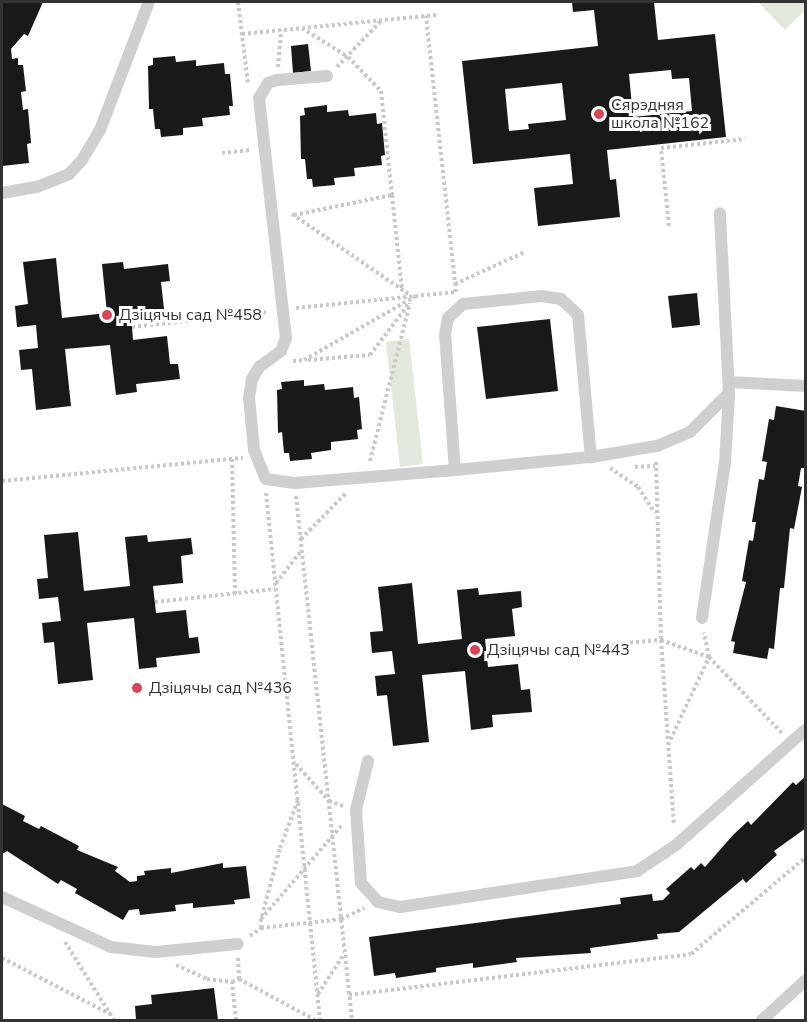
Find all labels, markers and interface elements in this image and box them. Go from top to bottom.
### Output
place label: Сярэдняя школа №162 [611,95,709,133]
marker: Сярэдняя школа №162 [592,107,606,121]
place label: Дзіцячы сад №458 [119,305,262,325]
marker: Дзіцячы сад №458 [100,308,114,322]
place label: Дзіцячы сад №443 [487,640,630,660]
marker: Дзіцячы сад №443 [468,643,482,657]
place label: Дзіцячы сад №436 [149,678,292,698]
marker: Дзіцячы сад №436 [130,681,144,695]

